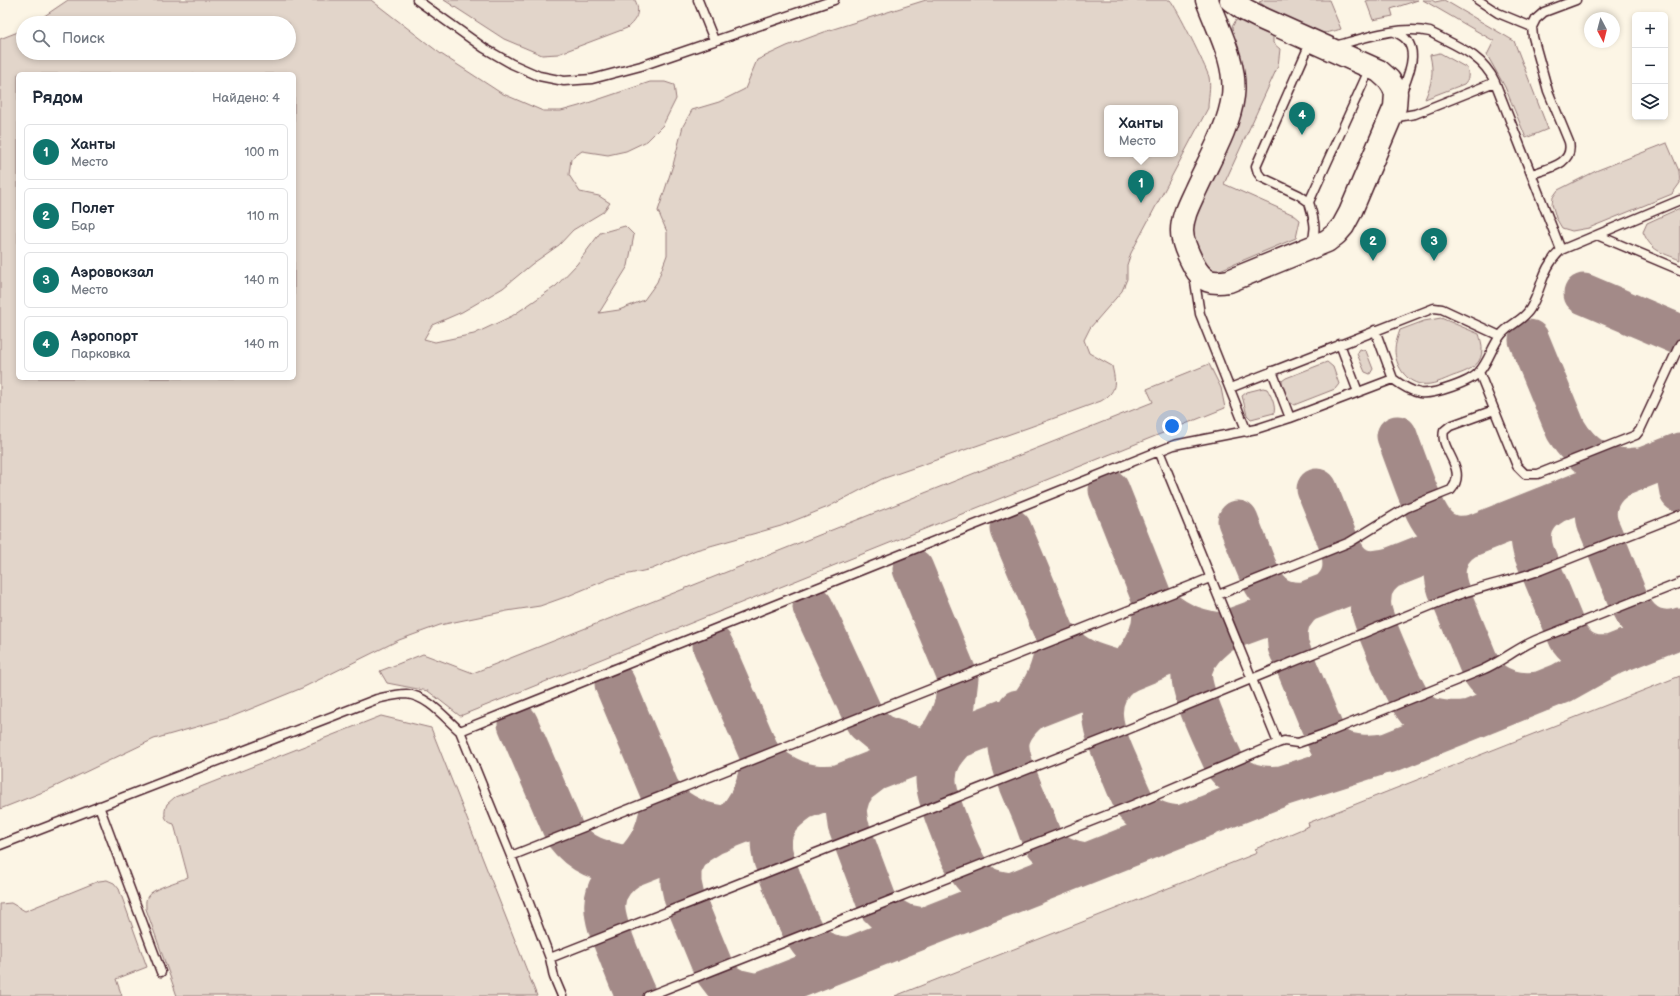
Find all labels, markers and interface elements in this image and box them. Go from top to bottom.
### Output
north arrow [1584,12,1620,48]
map controls [1632,12,1668,120]
button: + [1632,12,1668,48]
search box [16,16,296,60]
icon: search [30,27,52,49]
text: Поиск [62,29,105,48]
button: − [1632,48,1668,84]
button: layers [1632,84,1668,120]
text: Рядом [32,88,83,108]
text: Найдено: 4 [212,90,280,106]
pin: 4 [1289,102,1315,135]
popup [1104,105,1178,157]
text: Ханты [1119,114,1163,133]
text: Место [1119,133,1156,149]
text: Ханты [71,135,116,154]
text: 1 [43,144,49,160]
text: 100 m [244,144,279,160]
text: Место [71,154,108,170]
pin: 1 [1128,170,1154,203]
text: Полет [71,199,114,218]
text: 2 [42,208,50,224]
text: 110 m [247,208,279,224]
text: Бар [71,218,95,234]
pin: 2 [1360,228,1386,261]
pin: 3 [1421,228,1447,261]
text: Аэровокзал [71,263,154,282]
text: 3 [42,272,50,288]
text: 140 m [244,272,279,288]
text: Место [71,282,108,298]
text: Аэропорт [71,327,138,346]
text: 4 [42,336,50,352]
text: 140 m [244,336,279,352]
text: Парковка [71,346,130,362]
your location [1162,416,1182,436]

